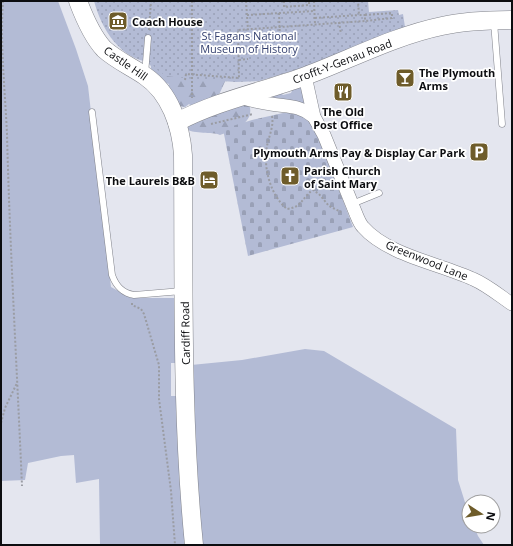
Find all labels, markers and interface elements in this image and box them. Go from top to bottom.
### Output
museum icon: Coach House [107,10,129,32]
place label: Coach House [132,14,203,29]
park label: St Fagans National Museum of History [200,28,298,56]
street label: Crofft-Y-Genau Road [290,35,394,87]
street label: Castle Hill [101,42,151,84]
place label: The Plymouth Arms [419,65,495,93]
bar icon: The Plymouth Arms [394,67,416,89]
restaurant icon: The Old Post Office [332,81,354,103]
place label: The Old Post Office [313,104,373,132]
parking icon: Plymouth Arms Pay & Display Car Park [468,141,490,163]
place label: Plymouth Arms Pay & Display Car Park [253,145,465,160]
place label: Parish Church of Saint Mary [304,163,381,191]
church icon: Parish Church of Saint Mary [279,165,301,187]
hotel icon: The Laurels B&B [198,169,220,191]
place label: The Laurels B&B [106,173,195,188]
street label: Greenwood Lane [384,237,470,283]
street label: Cardiff Road [177,301,193,365]
north arrow [461,494,501,534]
text: N [483,510,500,522]

